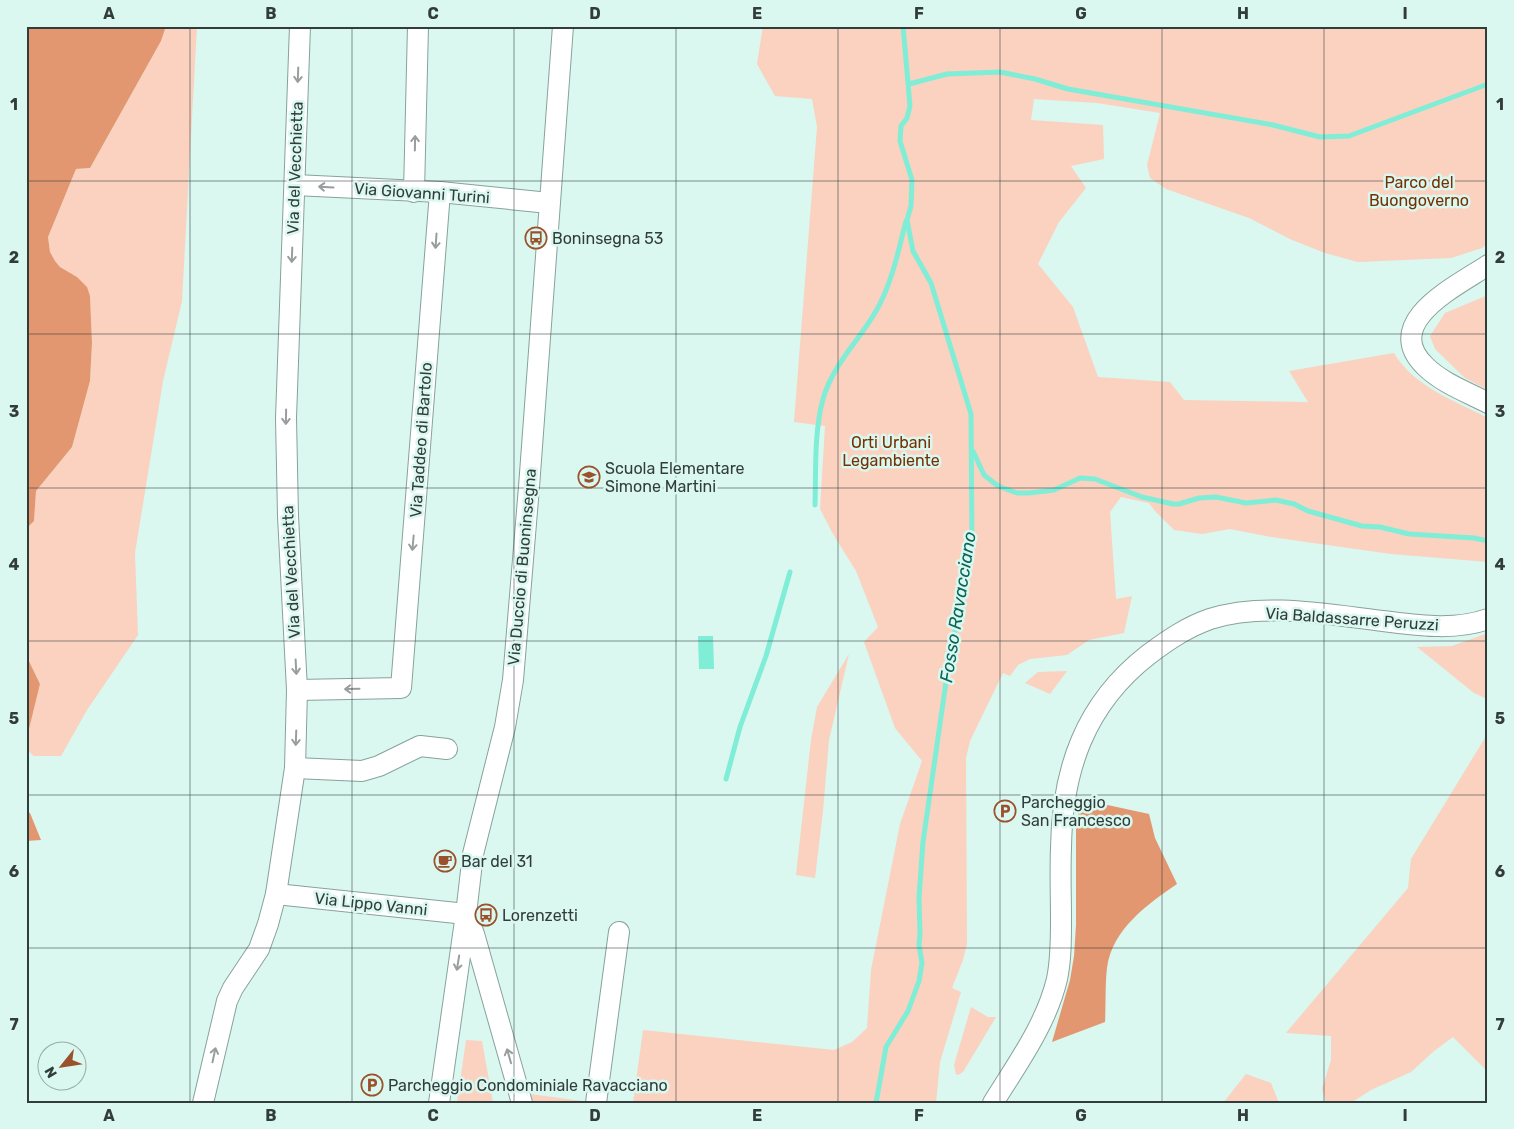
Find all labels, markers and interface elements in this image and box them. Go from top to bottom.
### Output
text: A [103,4,115,23]
text: B [265,4,277,23]
text: C [427,4,439,23]
text: D [589,4,601,23]
text: E [752,4,762,23]
text: F [914,4,924,23]
text: G [1075,4,1087,23]
text: H [1237,4,1249,23]
text: I [1402,4,1408,23]
one-way arrow [293,66,303,83]
text: 1 [10,95,18,114]
text: 1 [1496,95,1504,114]
street label: Via del Vecchietta [283,101,307,235]
one-way arrow [410,136,420,152]
park label: Parco del Buongoverno [1369,173,1469,210]
street label: Via Giovanni Turini [353,179,491,207]
one-way arrow [319,183,335,192]
bus stop icon: Boninsegna 53 [524,226,548,250]
place label: Boninsegna 53 [552,229,663,248]
one-way arrow [431,233,441,249]
one-way arrow [288,247,297,263]
text: 2 [9,248,19,267]
text: 2 [1495,248,1505,267]
street label: Via Taddeo di Bartolo [406,362,436,518]
text: 3 [9,402,19,421]
text: 3 [1495,402,1505,421]
one-way arrow [281,409,291,425]
park label: Orti Urbani Legambiente [842,433,940,470]
place label: Scuola Elementare Simone Martini [605,459,745,496]
school or university icon: Scuola Elementare Simone Martini [577,465,601,489]
street label: Via Duccio di Buoninsegna [504,468,540,666]
street label: Via del Vecchietta [278,505,304,639]
water label: Fosso Ravacciano [935,530,981,684]
one-way arrow [408,534,417,550]
text: 4 [9,555,20,574]
text: 4 [1495,555,1506,574]
street label: Via Baldassarre Peruzzi [1265,603,1439,635]
one-way arrow [291,659,300,675]
one-way arrow [345,684,361,694]
text: 5 [9,709,19,728]
text: 5 [1495,709,1505,728]
one-way arrow [291,730,301,746]
place label: Parcheggio San Francesco [1021,793,1131,830]
parking icon: Parcheggio San Francesco [993,799,1017,823]
cafe icon: Bar del 31 [433,849,457,873]
place label: Bar del 31 [461,852,533,871]
text: 6 [9,862,19,881]
text: 6 [1495,862,1505,881]
street label: Via Lippo Vanni [314,889,428,919]
bus stop icon: Lorenzetti [474,903,498,927]
place label: Lorenzetti [502,906,578,925]
one-way arrow [453,954,463,970]
text: 7 [9,1015,19,1034]
text: 7 [1495,1015,1505,1034]
north arrow [38,1042,88,1092]
one-way arrow [210,1048,219,1064]
one-way arrow [504,1048,514,1064]
text: N [41,1064,61,1081]
parking icon: Parcheggio Condominiale Ravacciano [360,1073,384,1097]
place label: Parcheggio Condominiale Ravacciano [388,1076,668,1095]
text: A [103,1106,115,1125]
text: B [265,1106,277,1125]
text: C [427,1106,439,1125]
text: D [589,1106,601,1125]
text: E [752,1106,762,1125]
text: F [914,1106,924,1125]
text: G [1075,1106,1087,1125]
text: H [1237,1106,1249,1125]
text: I [1402,1106,1408,1125]

